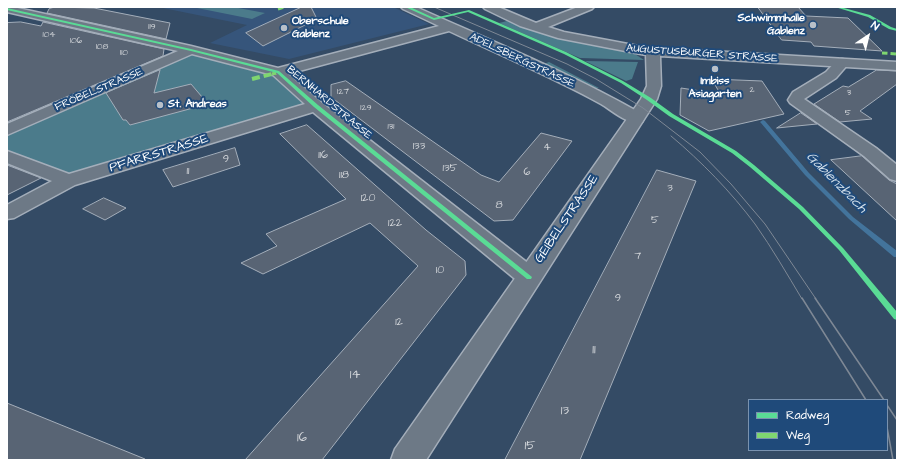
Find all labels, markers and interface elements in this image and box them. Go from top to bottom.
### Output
place label: Schwimmhalle Gablenz [737,12,805,38]
place label: Oberschule Gablenz [292,15,349,41]
north arrow [848,16,888,56]
text: N [868,18,882,34]
marker: Schwimmhalle Gablenz [808,20,818,30]
house number: 119 [148,22,156,32]
marker: Oberschule Gablenz [279,23,289,33]
house number: 104 [43,30,55,40]
street label: ADELSBERGSTRASSE [467,31,577,91]
house number: 106 [70,36,82,46]
house number: 108 [96,42,108,52]
street label: AUGUSTUSBURGER STRASSE [626,42,778,66]
house number: 110 [120,48,128,58]
street label: BERNHARDSTRASSE [284,63,374,143]
marker: Imbiss Asiagarten [710,64,720,74]
street label: FRÖBELSTRASSE [53,66,145,114]
place label: Imbiss Asiagarten [688,75,742,101]
house number: 2 [749,85,755,95]
house number: 127 [337,87,349,97]
house number: 3 [847,88,851,98]
place label: St. Andreas [168,98,227,112]
marker: St. Andreas [155,100,165,110]
house number: 129 [360,103,372,113]
house number: 5 [845,108,851,118]
house number: 131 [388,122,394,132]
street label: PFARRSTRASSE [108,132,210,176]
house number: 133 [413,140,425,154]
house number: 4 [543,141,551,155]
house number: 116 [318,149,328,163]
water label: Gablenzbach [802,149,870,217]
house number: 9 [223,153,229,167]
house number: 135 [443,162,457,176]
house number: 11 [187,165,189,179]
house number: 6 [524,166,530,180]
house number: 118 [339,169,349,183]
street label: GEIBELSTRASSE [532,172,602,266]
house number: 3 [667,182,673,196]
house number: 120 [361,192,375,206]
house number: 8 [495,199,503,213]
house number: 5 [651,214,659,228]
house number: 122 [388,217,402,231]
house number: 7 [635,250,641,264]
house number: 10 [436,264,444,278]
house number: 9 [615,292,621,306]
house number: 12 [395,316,403,330]
house number: 11 [592,342,596,358]
house number: 14 [350,367,360,383]
legend [748,399,888,451]
house number: 13 [561,403,569,419]
text: Radweg [786,407,829,424]
text: Weg [786,427,810,444]
house number: 16 [297,430,307,446]
house number: 15 [525,438,535,454]

